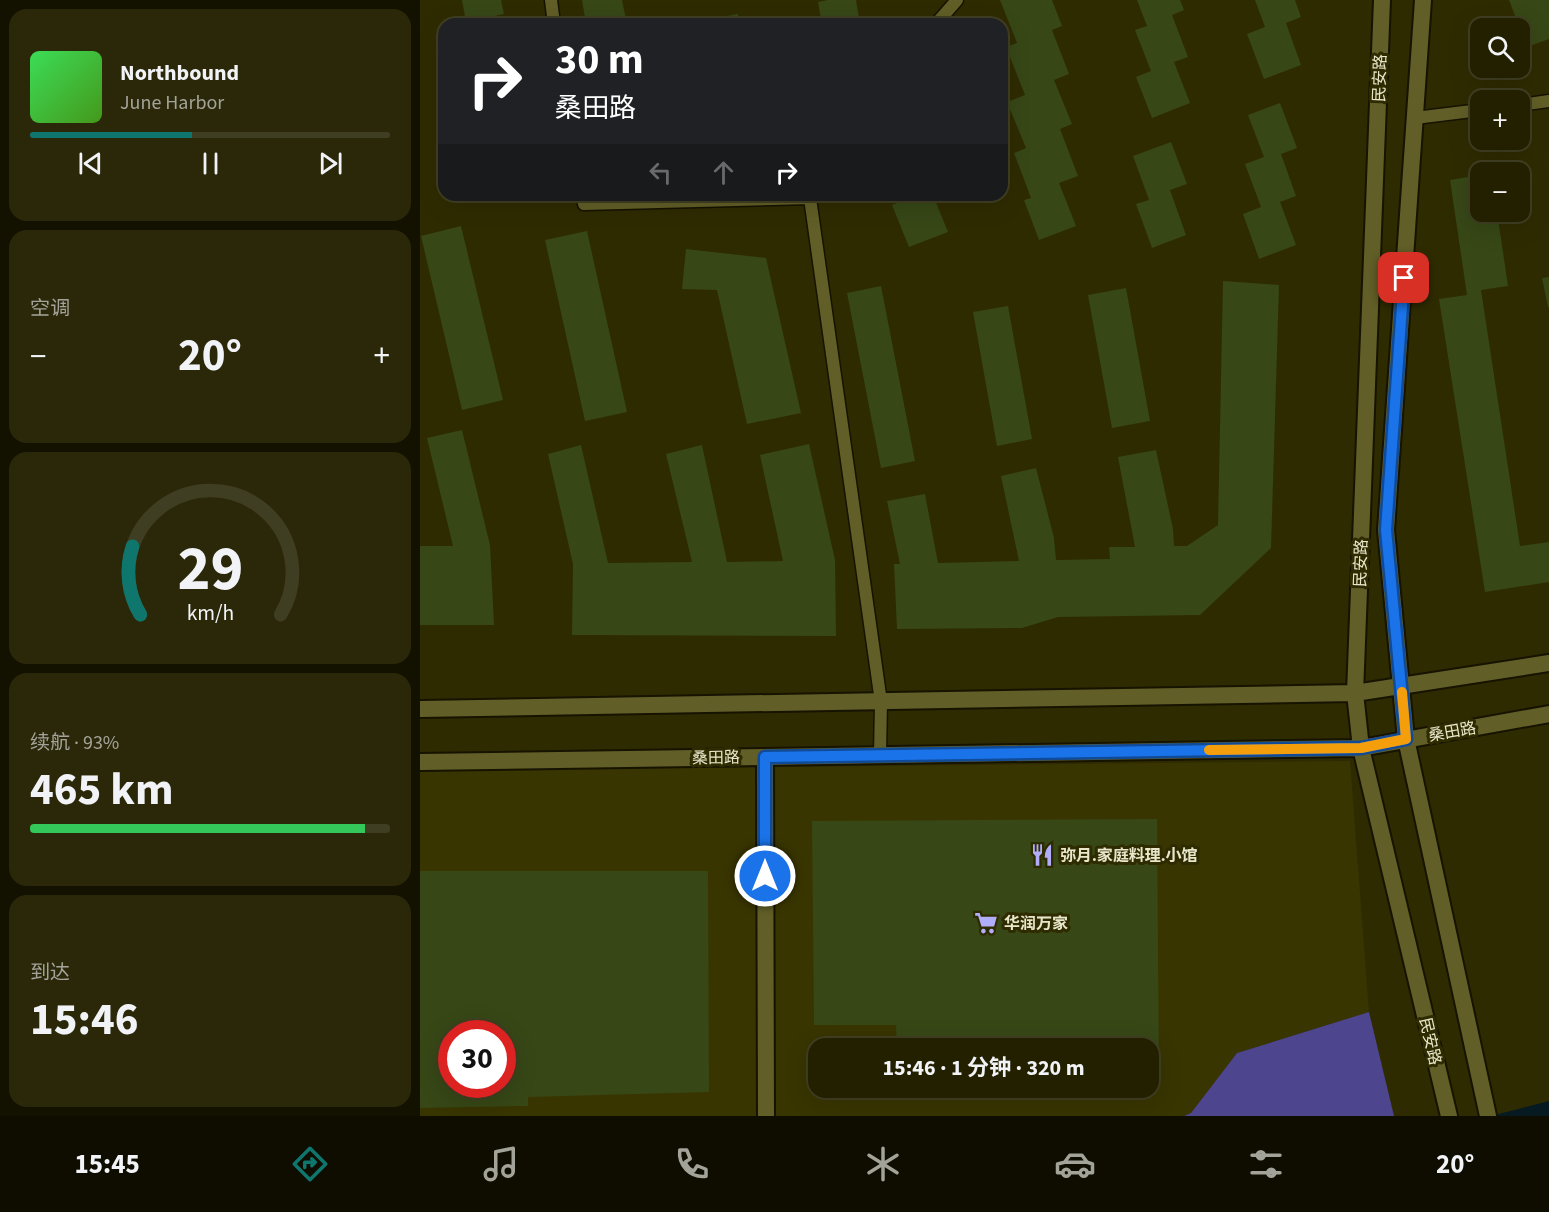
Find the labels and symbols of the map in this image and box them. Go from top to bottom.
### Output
street label: 民安路 [1368,54,1392,102]
pin [1378,252,1429,303]
street label: 民安路 [1349,539,1373,587]
street label: 桑田路 [1427,717,1478,747]
street label: 桑田路 [692,747,740,769]
restaurant icon: 弥月.家庭料理.小馆 [1029,842,1055,868]
position arrow [733,844,797,908]
place label: 弥月.家庭料理.小馆 [1060,845,1198,867]
supermarket icon: 华润万家 [973,910,999,936]
place label: 华润万家 [1004,913,1068,935]
street label: 民安路 [1414,1015,1446,1067]
speed limit sign: 30 [438,1020,516,1098]

